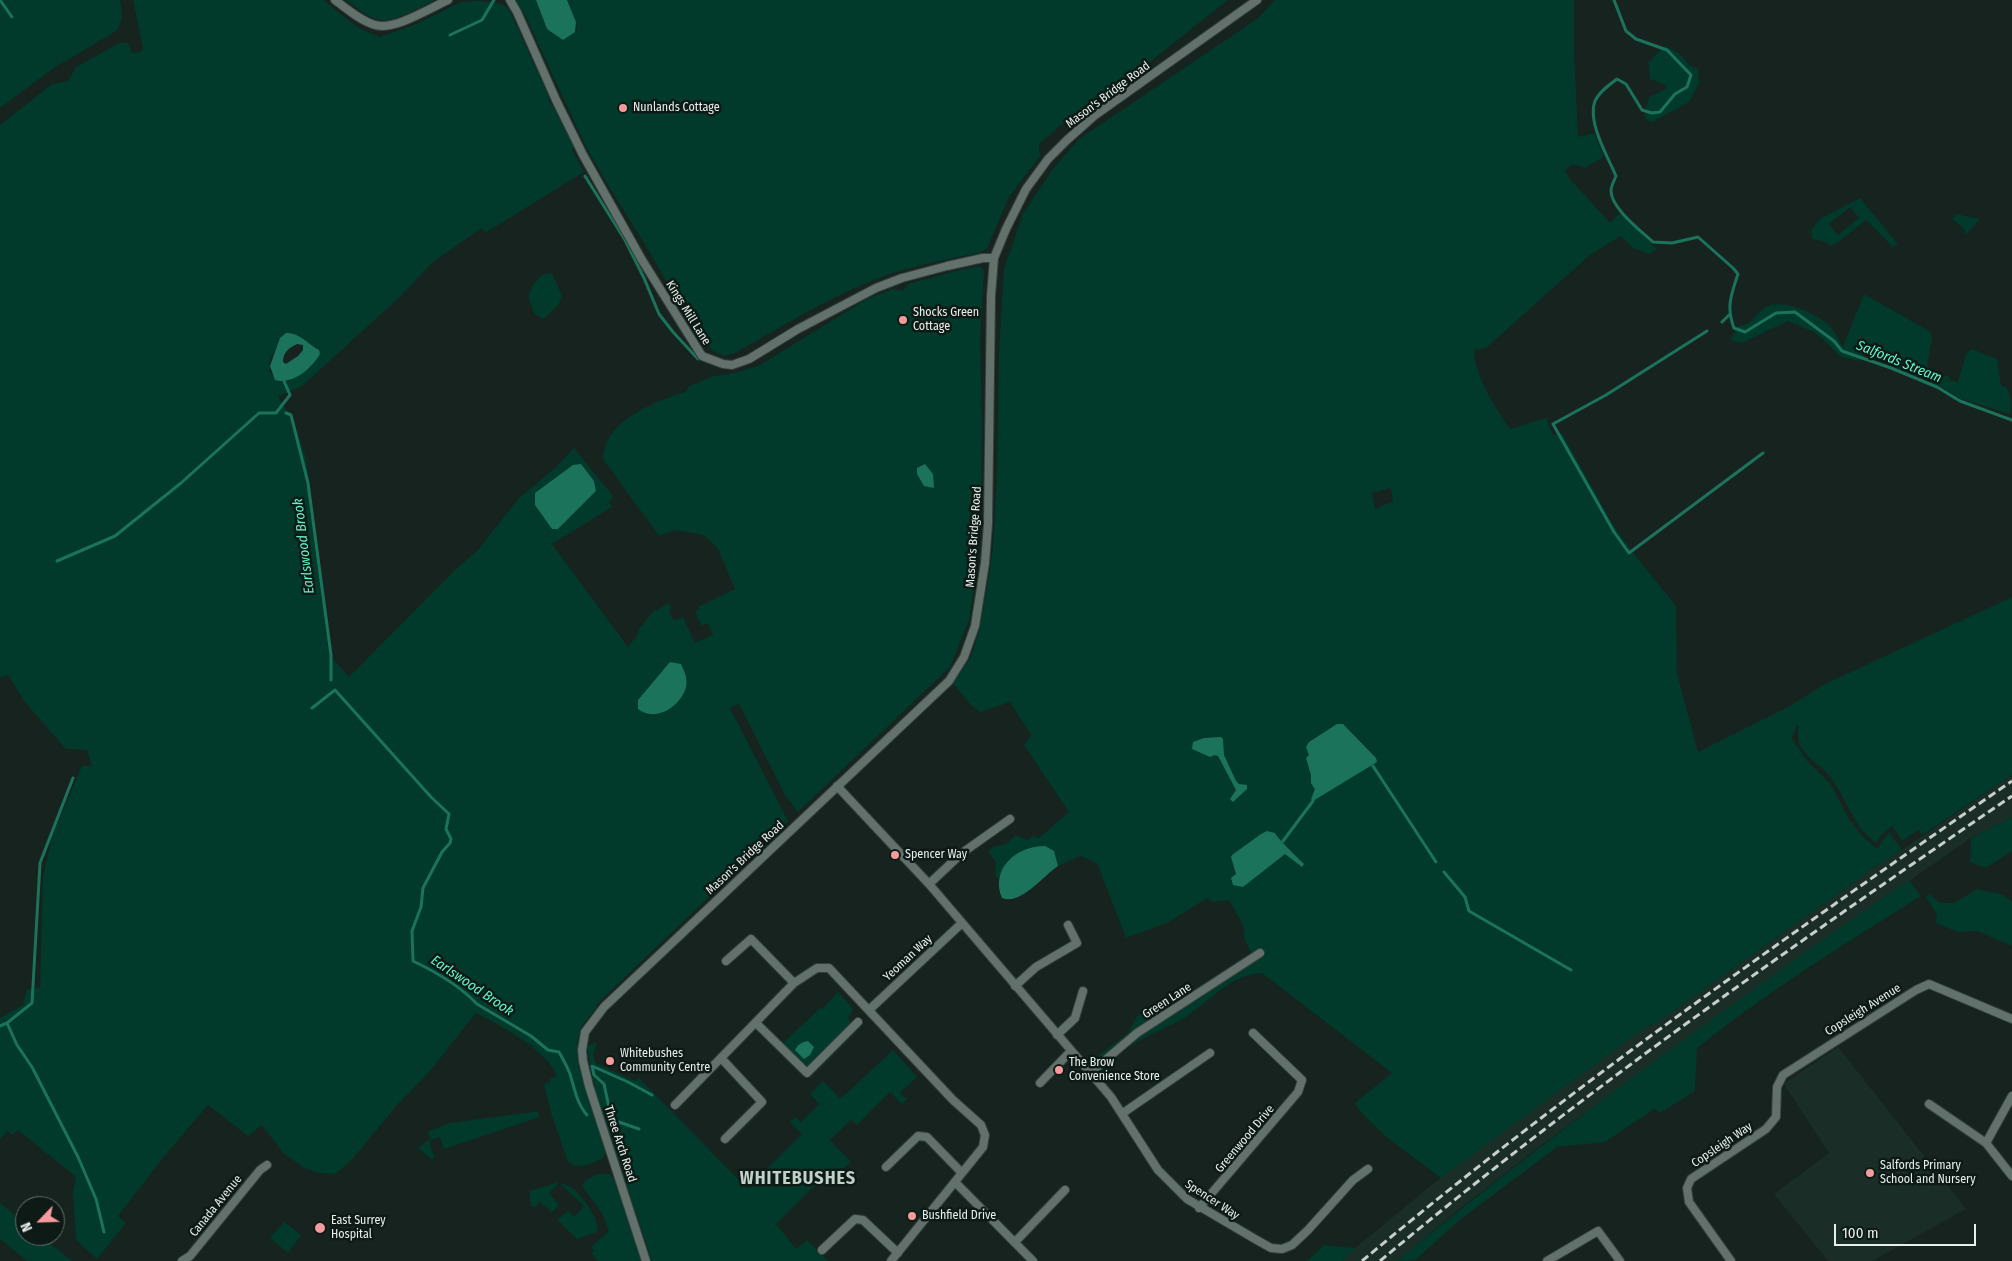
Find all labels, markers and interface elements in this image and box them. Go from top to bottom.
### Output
street label: Mason's Bridge Road [1063,59,1153,131]
place label: Nunlands Cottage [633,101,720,115]
marker: Nunlands Cottage [617,102,629,114]
street label: Kings Mill Lane [662,278,714,348]
place label: Shocks Green Cottage [913,306,979,334]
marker: Shocks Green Cottage [897,314,909,326]
water label: Salfords Stream [1854,337,1944,387]
street label: Mason's Bridge Road [963,486,985,588]
water label: Earlswood Brook [290,497,318,595]
street label: Mason's Bridge Road [703,818,787,898]
place label: Spencer Way [905,848,967,862]
marker: Spencer Way [889,849,901,861]
street label: Yeoman Way [881,932,935,984]
water label: Earlswood Brook [427,952,517,1020]
street label: Green Lane [1140,980,1194,1022]
street label: Copsleigh Avenue [1822,981,1904,1039]
place label: Whitebushes Community Centre [620,1047,710,1075]
marker: Whitebushes Community Centre [604,1055,616,1067]
place label: The Brow Convenience Store [1069,1056,1160,1084]
marker: The Brow Convenience Store [1053,1064,1065,1076]
street label: Greenwood Drive [1212,1102,1278,1176]
street label: Three Arch Road [601,1104,639,1184]
street label: Copsleigh Way [1689,1119,1755,1171]
place label: Salfords Primary School and Nursery [1880,1159,1976,1187]
marker: Salfords Primary School and Nursery [1864,1167,1876,1179]
district label: WHITEBUSHES [738,1168,858,1190]
street label: Canada Avenue [187,1172,245,1240]
street label: Spencer Way [1182,1177,1242,1223]
north arrow [15,1196,65,1246]
place label: Bushfield Drive [922,1209,996,1223]
marker: Bushfield Drive [906,1210,918,1222]
place label: East Surrey Hospital [331,1214,386,1242]
scale bar [1837,1214,1980,1246]
text: N [17,1220,36,1234]
marker: East Surrey Hospital [313,1221,327,1235]
text: 100 m [1842,1224,1879,1242]

